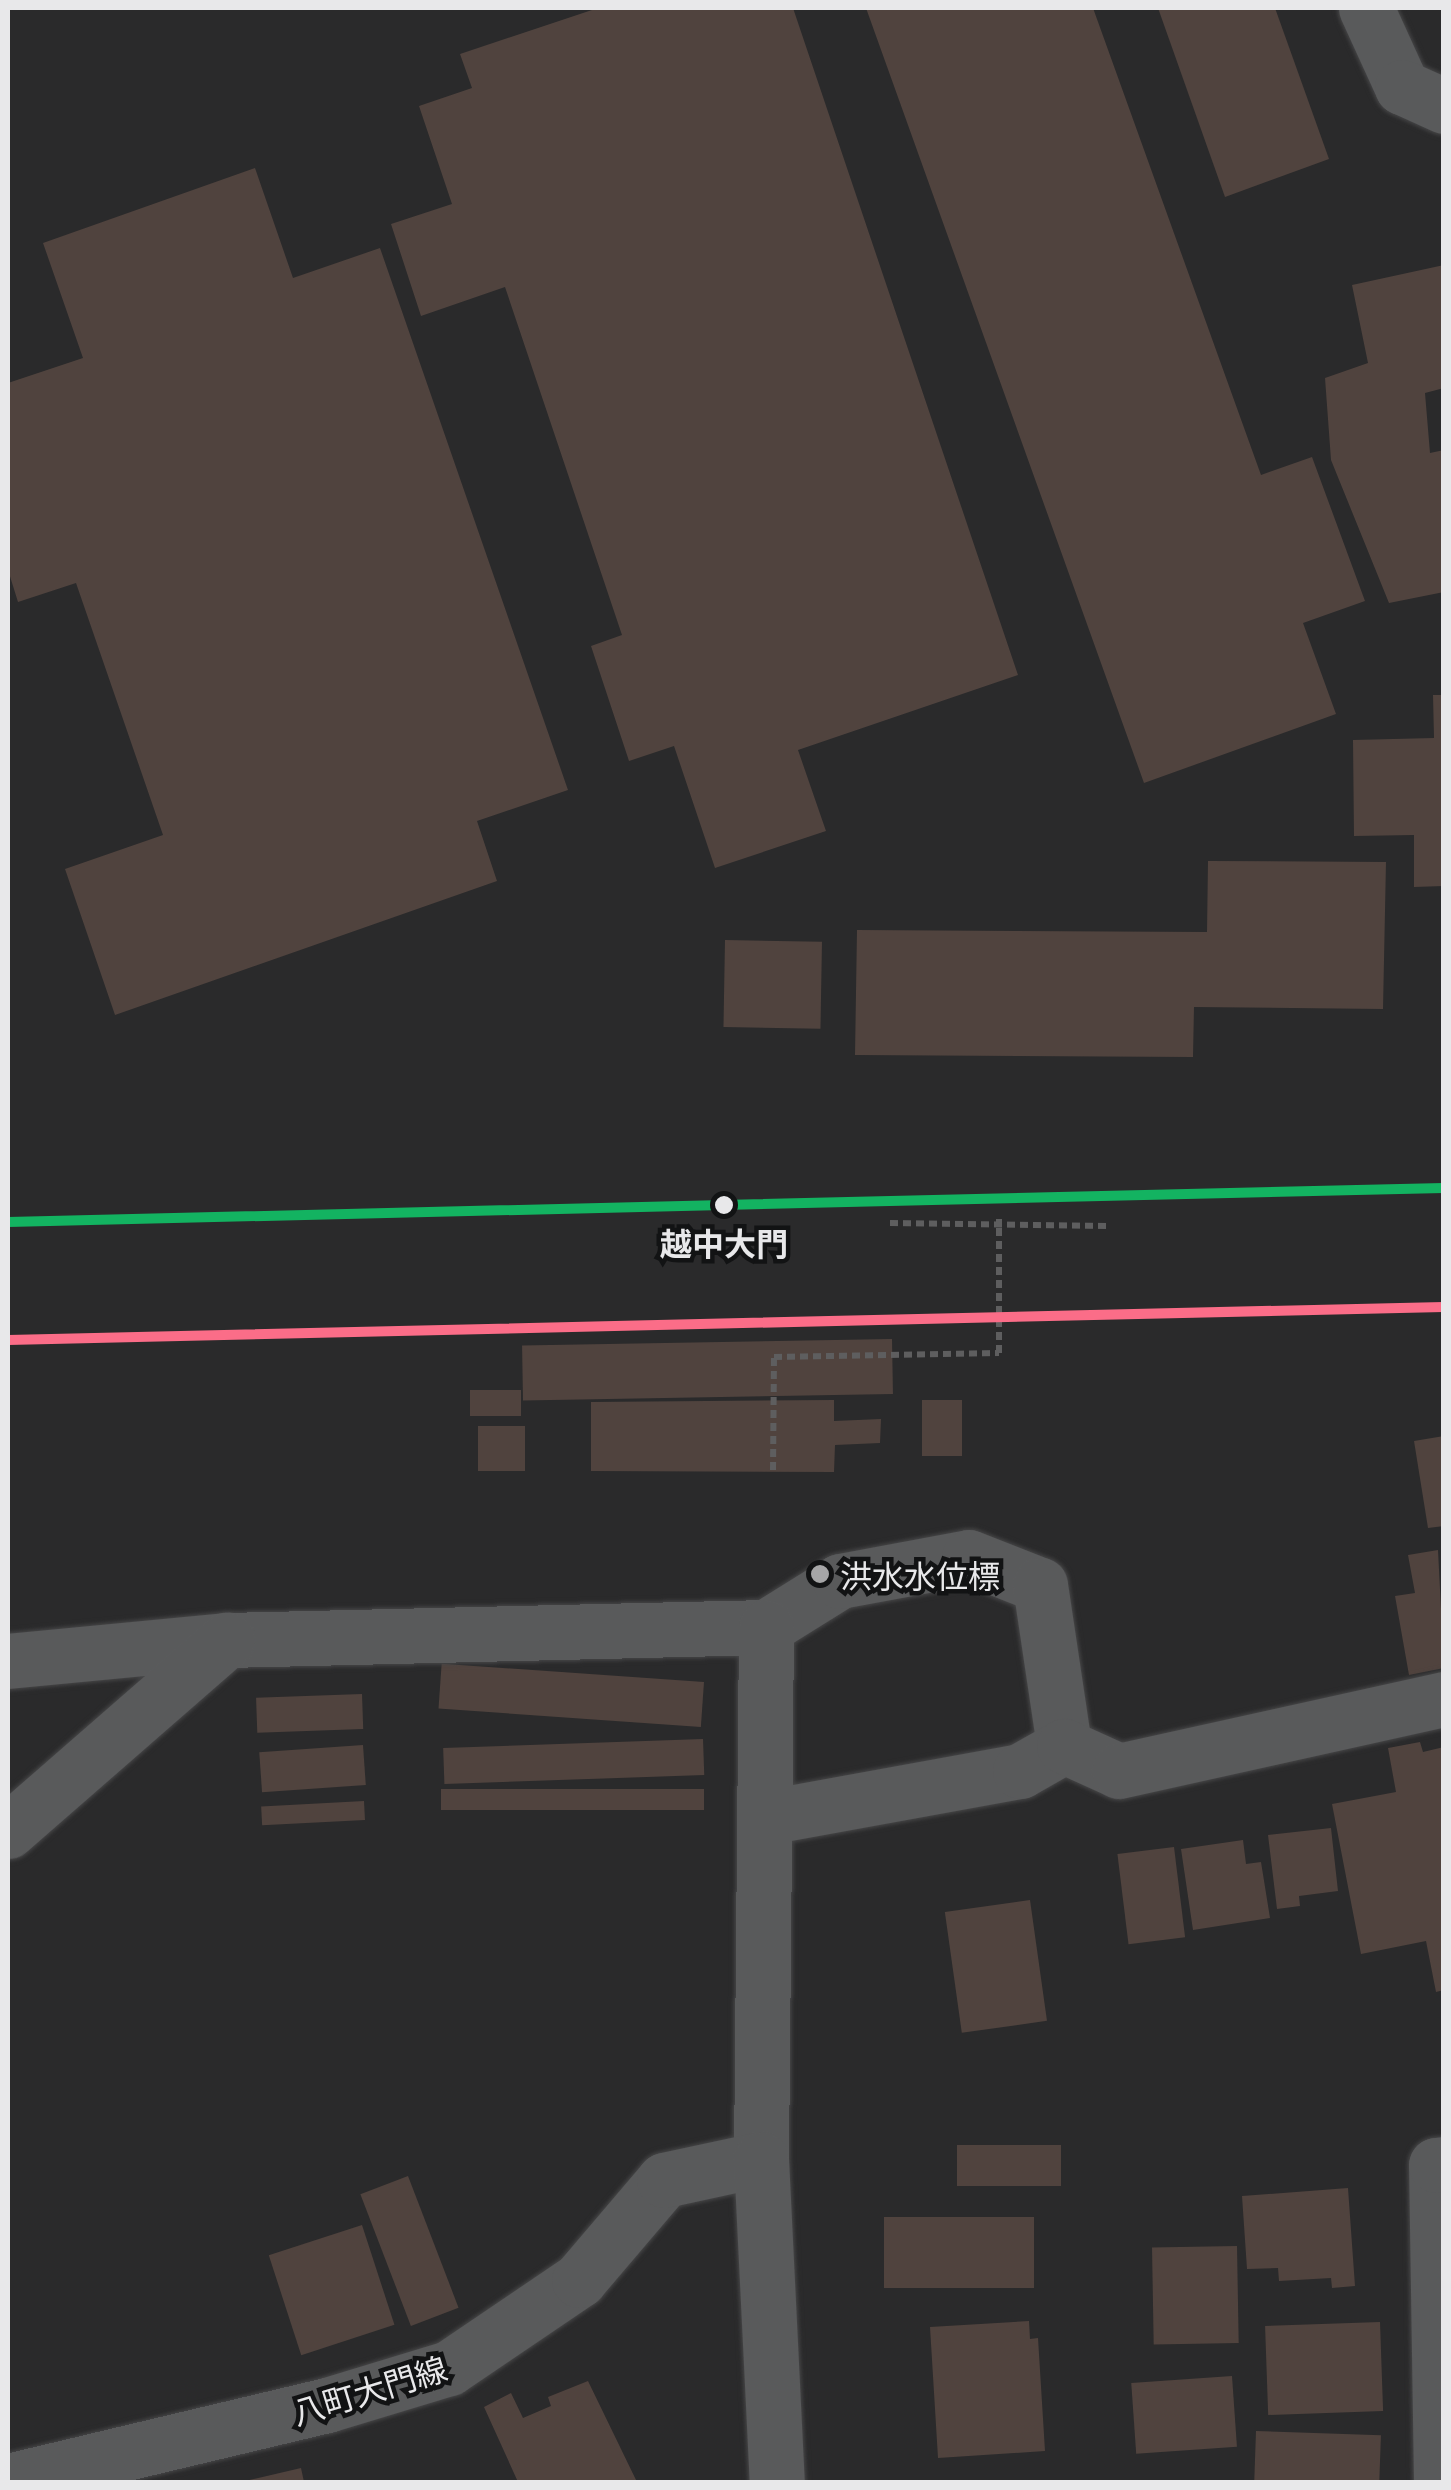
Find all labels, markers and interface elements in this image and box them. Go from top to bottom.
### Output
marker: 越中大門 [711,1192,737,1218]
place label: 越中大門 [660,1223,788,1261]
place label: 洪水水位標 [840,1555,1000,1593]
marker: 洪水水位標 [809,1563,831,1585]
street label: 八町大門線 [287,2347,451,2431]

